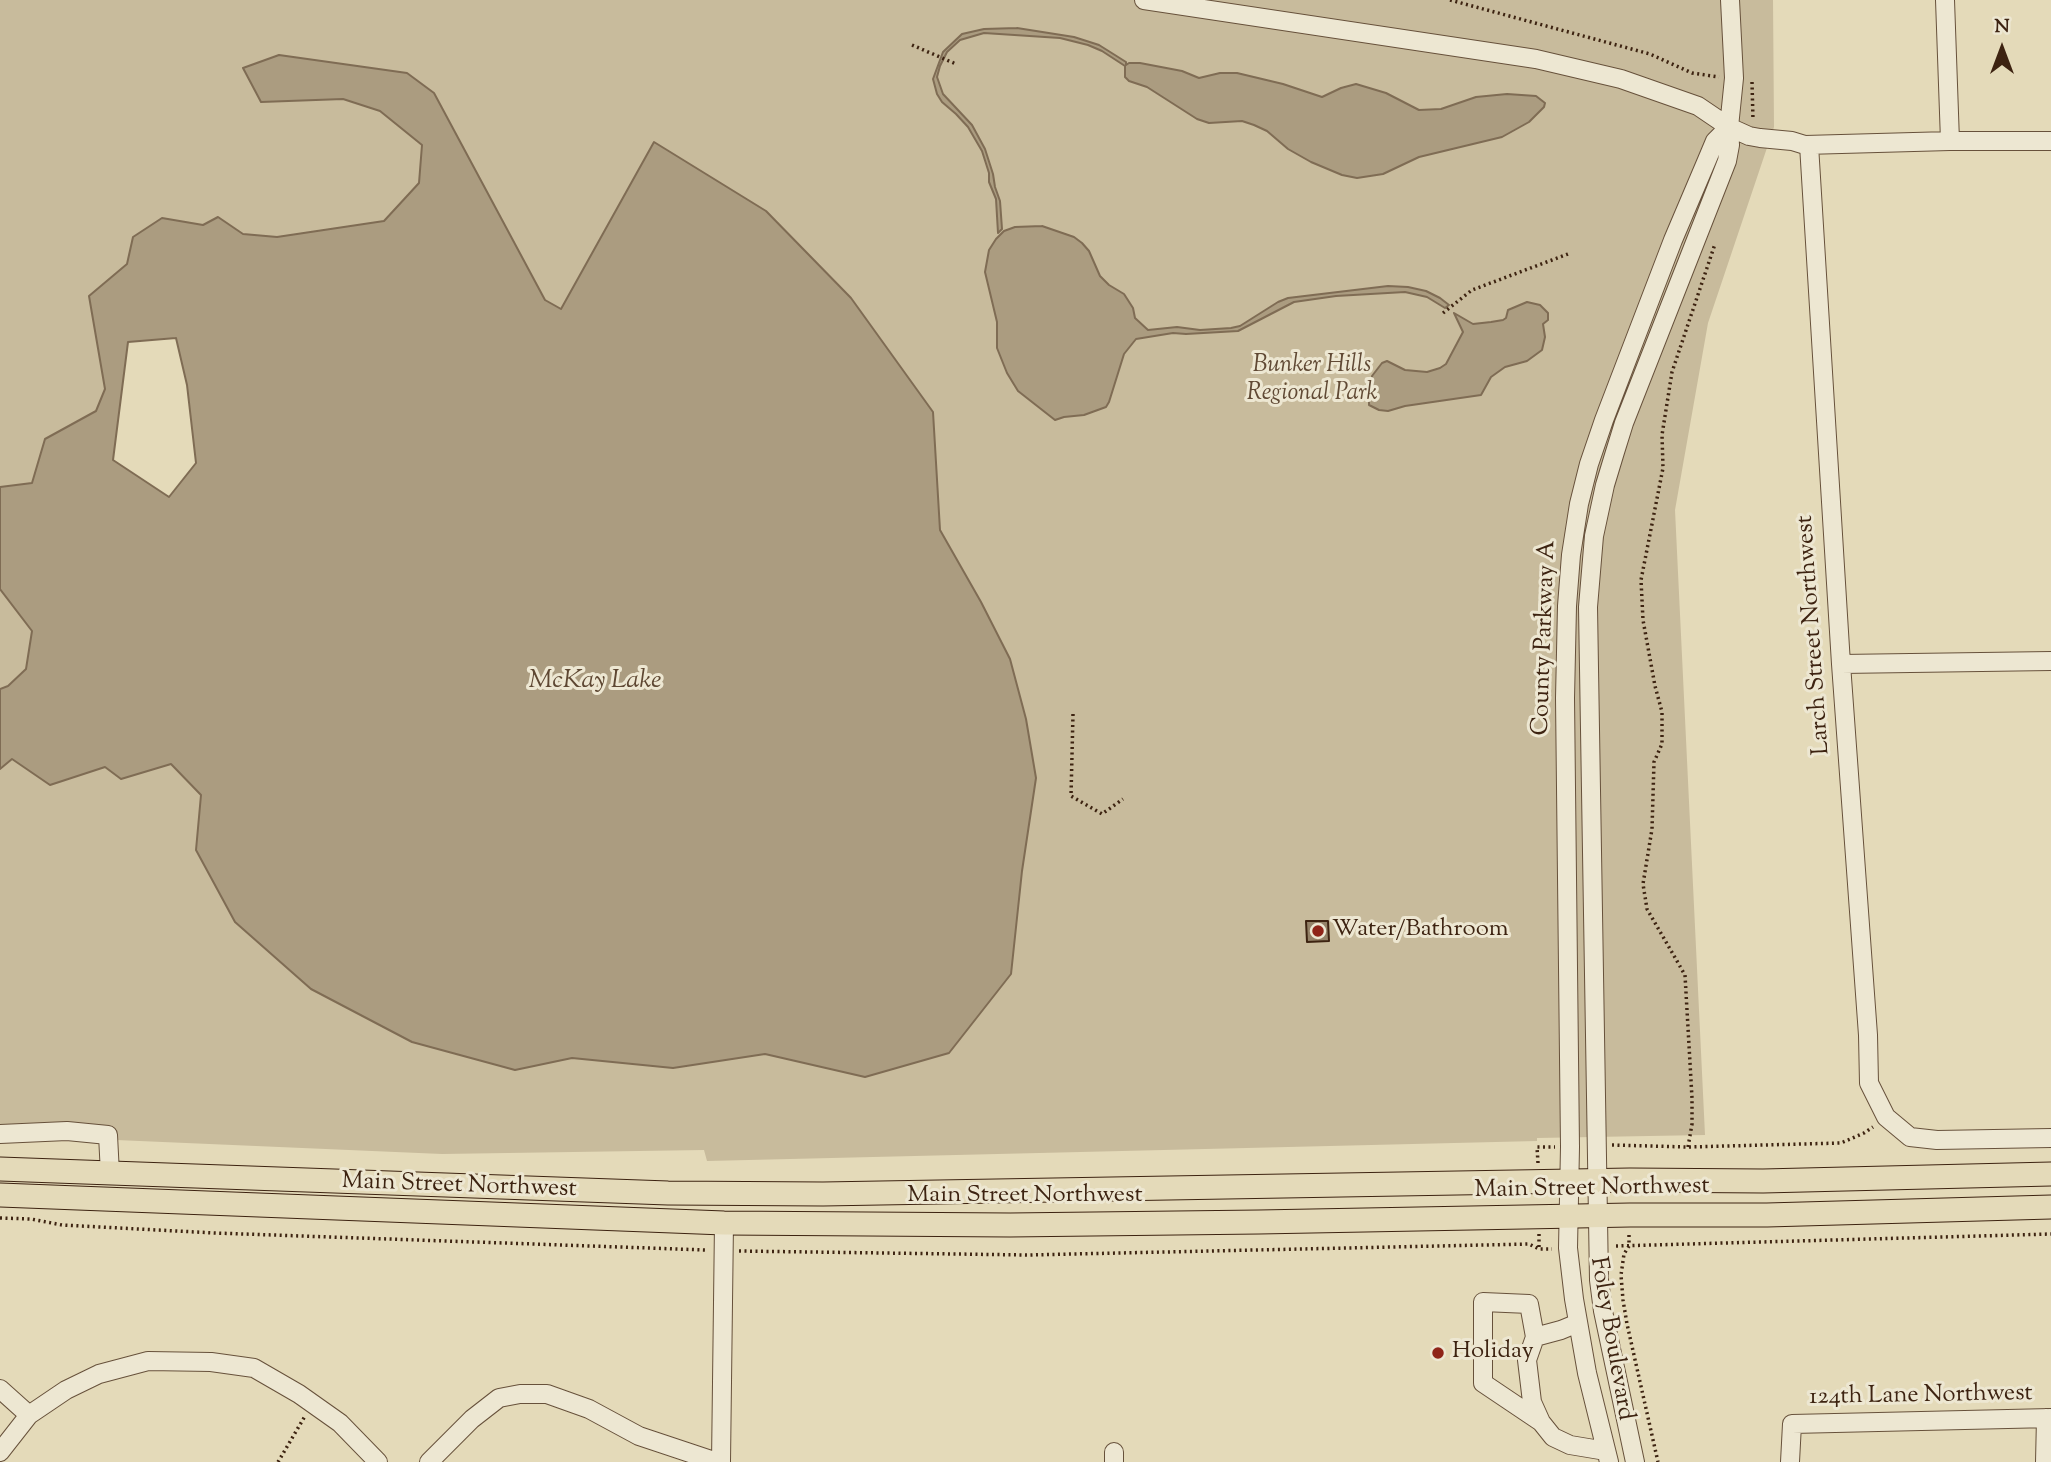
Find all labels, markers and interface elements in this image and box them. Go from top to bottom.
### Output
north arrow [1967,14,2037,84]
text: N [1994,14,2010,41]
park label: Bunker Hills Regional Park [1247,353,1377,409]
street label: Larch Street Northwest [1792,514,1838,756]
street label: County Parkway A [1528,540,1564,736]
water label: McKay Lake [529,667,661,699]
place label: Water/Bathroom [1332,917,1509,945]
marker: Water/Bathroom [1310,923,1326,939]
street label: Main Street Northwest [341,1169,577,1205]
street label: Main Street Northwest [1474,1174,1710,1206]
street label: Main Street Northwest [907,1183,1143,1211]
street label: Foley Boulevard [1581,1255,1639,1423]
place label: Holiday [1452,1339,1534,1367]
marker: Holiday [1430,1345,1446,1361]
street label: 124th Lane Northwest [1809,1381,2033,1413]

